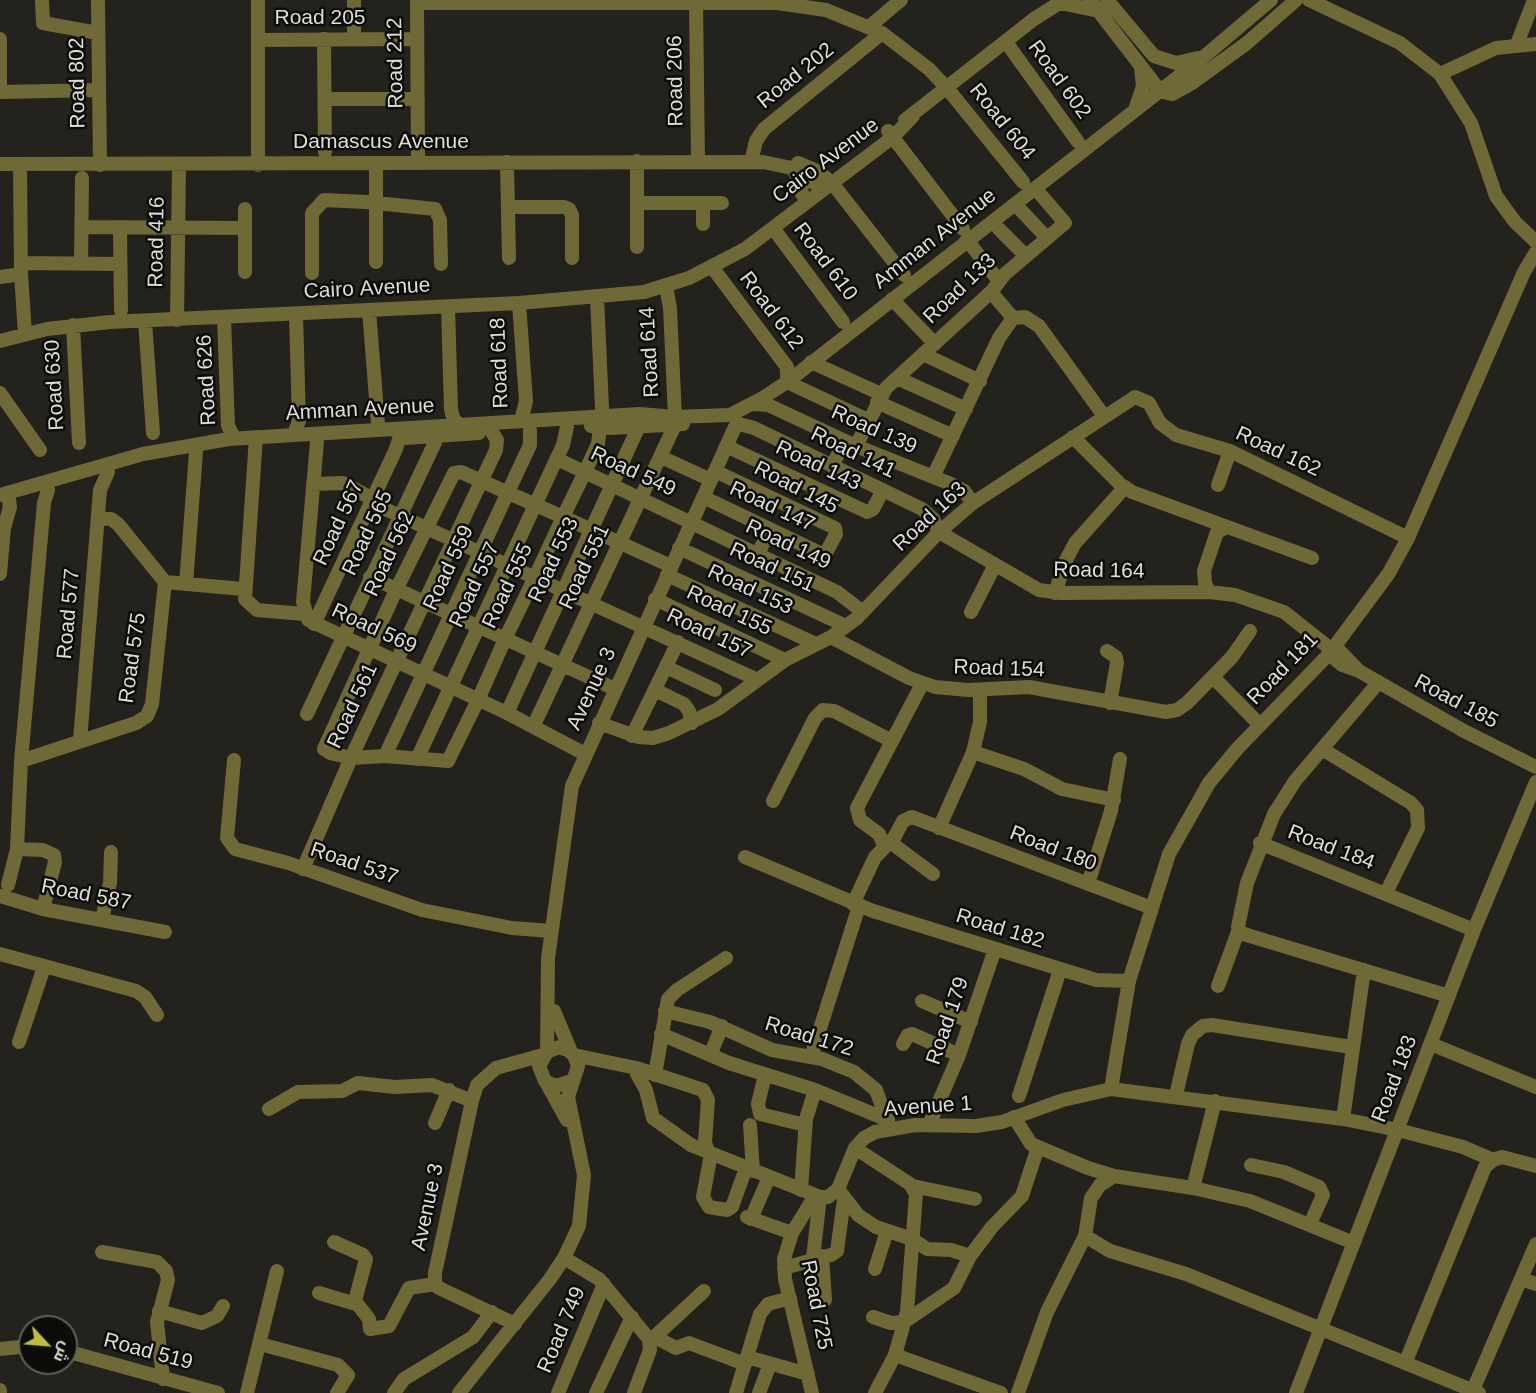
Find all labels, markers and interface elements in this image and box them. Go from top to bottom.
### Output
street label: Road 205 [274,5,366,31]
street label: Road 212 [383,17,409,109]
street label: Road 206 [663,35,689,127]
street label: Road 602 [1022,36,1096,124]
street label: Road 802 [65,37,91,129]
street label: Road 202 [753,38,839,114]
street label: Road 604 [964,79,1040,165]
street label: Cairo Avenue [768,113,884,209]
street label: Damascus Avenue [293,129,469,155]
street label: Amman Avenue [869,183,1001,295]
street label: Road 416 [144,196,170,288]
street label: Road 610 [788,218,862,306]
street label: Road 133 [918,248,1002,330]
street label: Road 612 [734,267,808,355]
street label: Cairo Avenue [303,273,431,305]
street label: Road 614 [635,306,665,398]
street label: Road 618 [486,317,514,409]
street label: Road 626 [192,334,222,426]
street label: Road 630 [40,339,70,431]
street label: Amman Avenue [285,394,435,426]
street label: Road 139 [827,400,921,460]
street label: Road 162 [1231,421,1325,483]
street label: Road 141 [807,422,899,484]
street label: Road 143 [771,435,865,497]
street label: Road 549 [586,441,680,503]
street label: Road 145 [750,456,842,520]
street label: Road 567 [308,476,370,570]
street label: Road 147 [725,476,819,538]
street label: Road 163 [888,477,972,557]
street label: Road 565 [337,486,399,580]
street label: Road 562 [359,507,421,601]
street label: Road 553 [523,513,585,607]
street label: Road 149 [741,514,835,576]
street label: Road 551 [554,520,616,614]
street label: Road 559 [418,521,480,615]
street label: Road 151 [725,537,819,599]
street label: Road 557 [444,538,506,632]
street label: Road 555 [477,539,539,633]
street label: Road 164 [1053,558,1145,584]
street label: Road 153 [703,559,797,621]
street label: Road 577 [52,568,86,660]
street label: Road 155 [682,580,776,642]
street label: Road 569 [327,598,421,660]
street label: Road 157 [662,603,756,665]
street label: Road 575 [114,611,152,705]
street label: Road 181 [1242,627,1324,711]
street label: Avenue 3 [562,644,622,734]
street label: Road 154 [953,655,1045,683]
street label: Road 561 [322,659,384,753]
street label: Road 185 [1410,669,1502,735]
street label: Road 184 [1284,820,1378,876]
street label: Road 180 [1006,821,1100,877]
street label: Road 537 [307,837,401,891]
street label: Road 587 [39,874,133,916]
street label: Road 182 [953,904,1047,954]
street label: Road 179 [921,974,975,1068]
street label: Road 172 [762,1012,856,1062]
street label: Road 183 [1367,1032,1423,1126]
street label: Avenue 1 [883,1091,973,1123]
street label: Avenue 3 [406,1161,450,1253]
street label: Road 725 [795,1258,837,1352]
street label: Road 749 [533,1283,591,1377]
north arrow [18,1315,78,1375]
street label: Road 519 [101,1328,195,1376]
text: ش [51,1339,75,1365]

